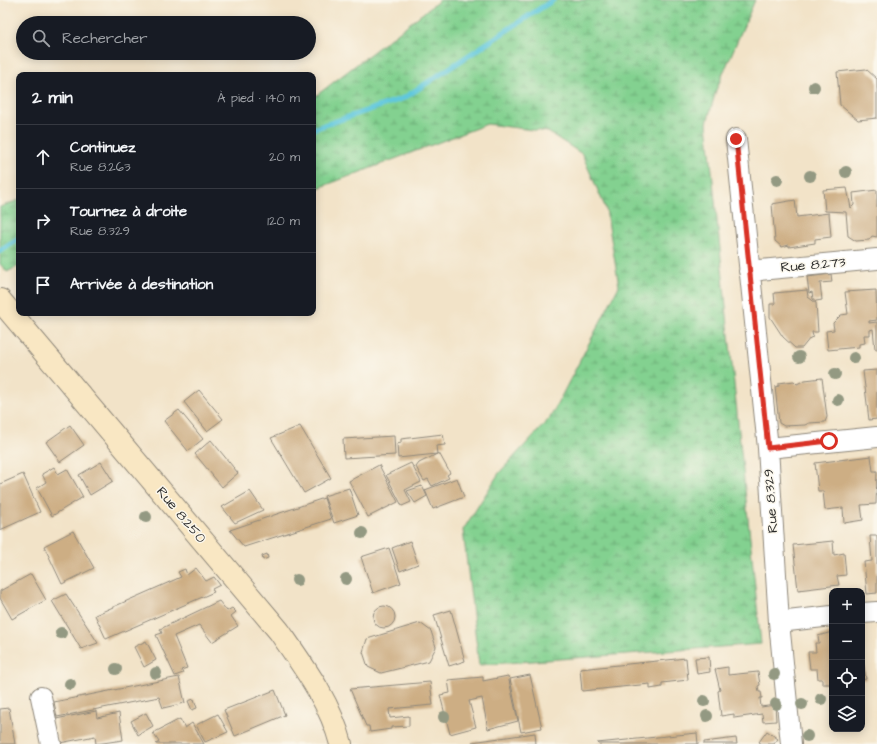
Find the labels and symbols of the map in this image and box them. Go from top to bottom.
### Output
route end [727,130,745,148]
street label: Rue 8.273 [780,252,846,278]
route start [820,432,838,450]
street label: Rue 8.329 [759,468,783,534]
street label: Rue 8.250 [151,482,211,548]

